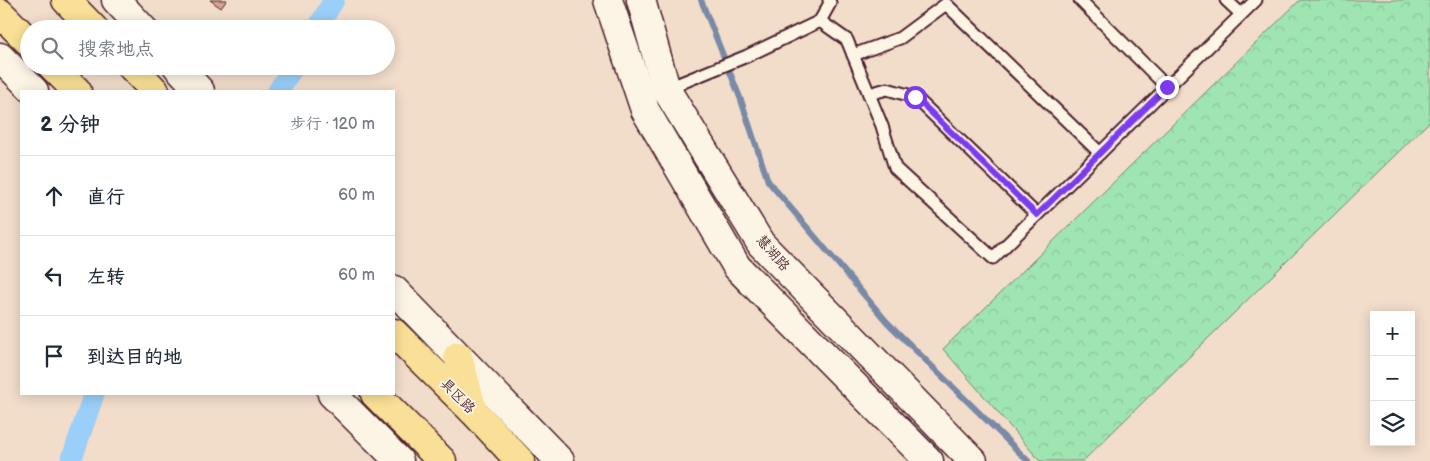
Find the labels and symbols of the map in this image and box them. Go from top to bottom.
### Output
route end [1156,76,1179,99]
route start [904,86,927,109]
street label: 慧湖路 [753,232,793,274]
street label: 具区路 [437,375,479,417]

